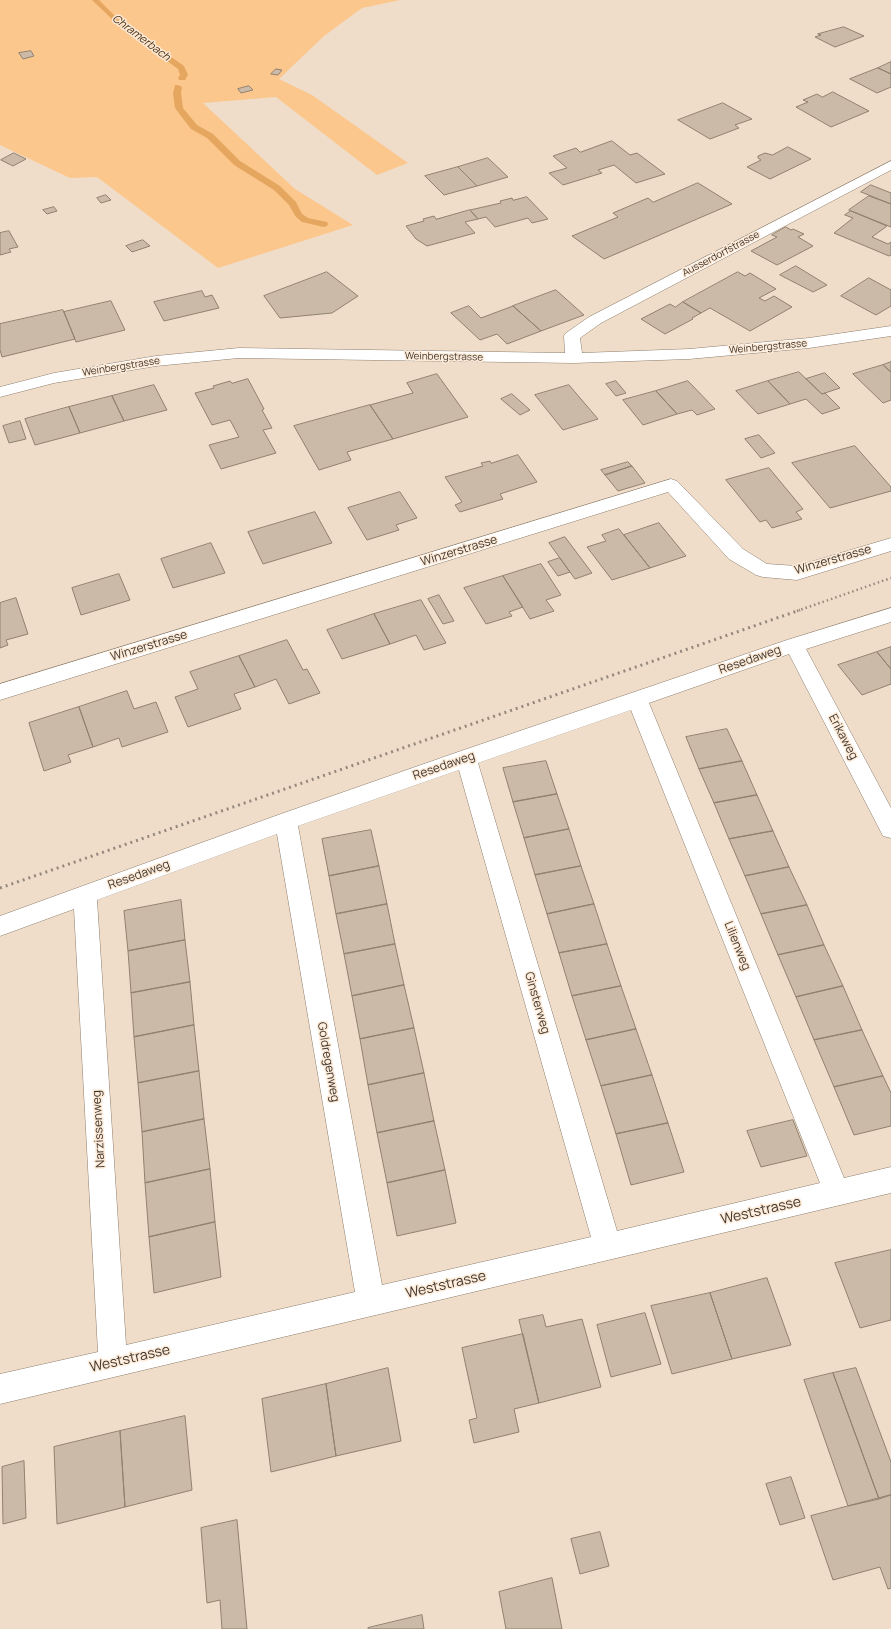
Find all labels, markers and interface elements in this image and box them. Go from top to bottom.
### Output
water label: Chramerbach [109,12,173,64]
street label: Ausserdorfstrasse [680,229,762,279]
street label: Weinbergstrasse [728,338,808,356]
street label: Weinbergstrasse [405,350,483,364]
street label: Weinbergstrasse [81,355,161,379]
street label: Winzerstrasse [419,533,499,569]
street label: Winzerstrasse [793,542,873,578]
street label: Winzerstrasse [109,628,189,664]
street label: Resedaweg [717,643,783,677]
street label: Erikaweg [825,712,861,762]
street label: Resedaweg [411,749,477,783]
street label: Resedaweg [106,857,172,893]
street label: Lilienweg [721,919,753,973]
street label: Ginsterweg [521,970,553,1036]
street label: Goldregenweg [314,1021,342,1103]
street label: Narzissenweg [90,1090,108,1168]
street label: Weststrasse [719,1194,803,1228]
street label: Weststrasse [404,1268,488,1302]
street label: Weststrasse [88,1342,172,1376]

